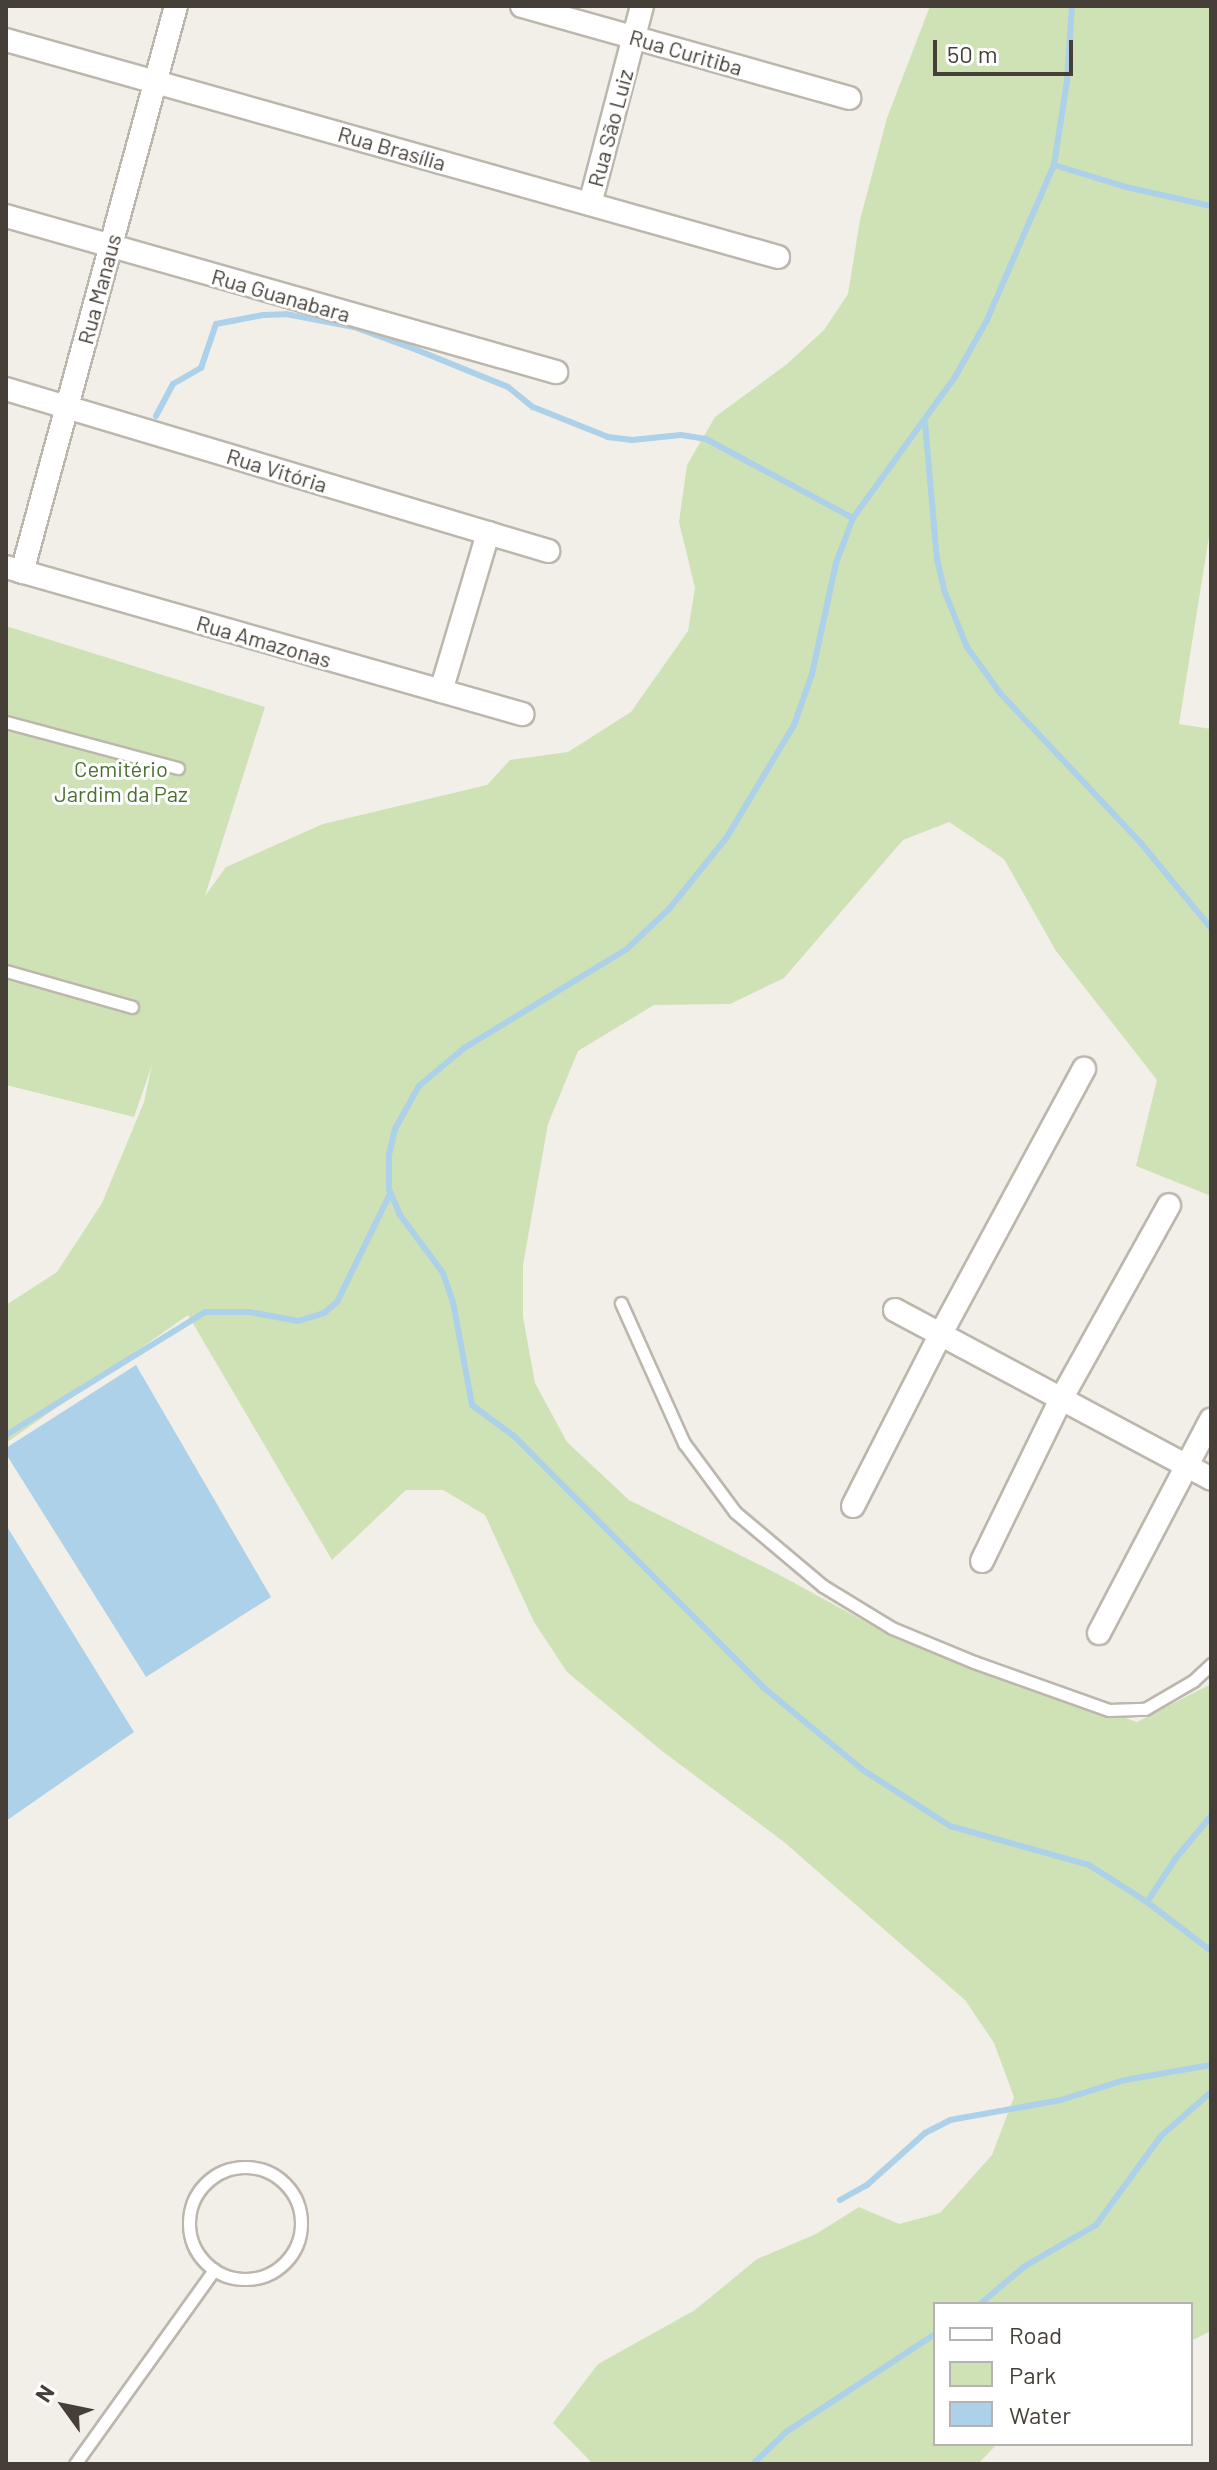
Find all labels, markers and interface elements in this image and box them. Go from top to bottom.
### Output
street label: Rua Curitiba [626,23,746,81]
scale bar [937,24,1077,74]
text: 50 m [947,39,998,68]
street label: Rua São Luiz [582,66,638,190]
street label: Rua Brasília [335,120,449,176]
street label: Rua Manaus [72,231,126,347]
street label: Rua Guanabara [209,263,353,327]
street label: Rua Vitória [224,442,330,498]
street label: Rua Amazonas [193,609,335,673]
park label: Cemitério Jardim da Paz [54,755,188,806]
legend [933,2302,1193,2446]
text: Road [1009,2320,1062,2349]
text: Park [1009,2360,1056,2389]
north arrow [24,2366,104,2446]
text: N [29,2380,59,2406]
text: Water [1009,2400,1071,2429]

